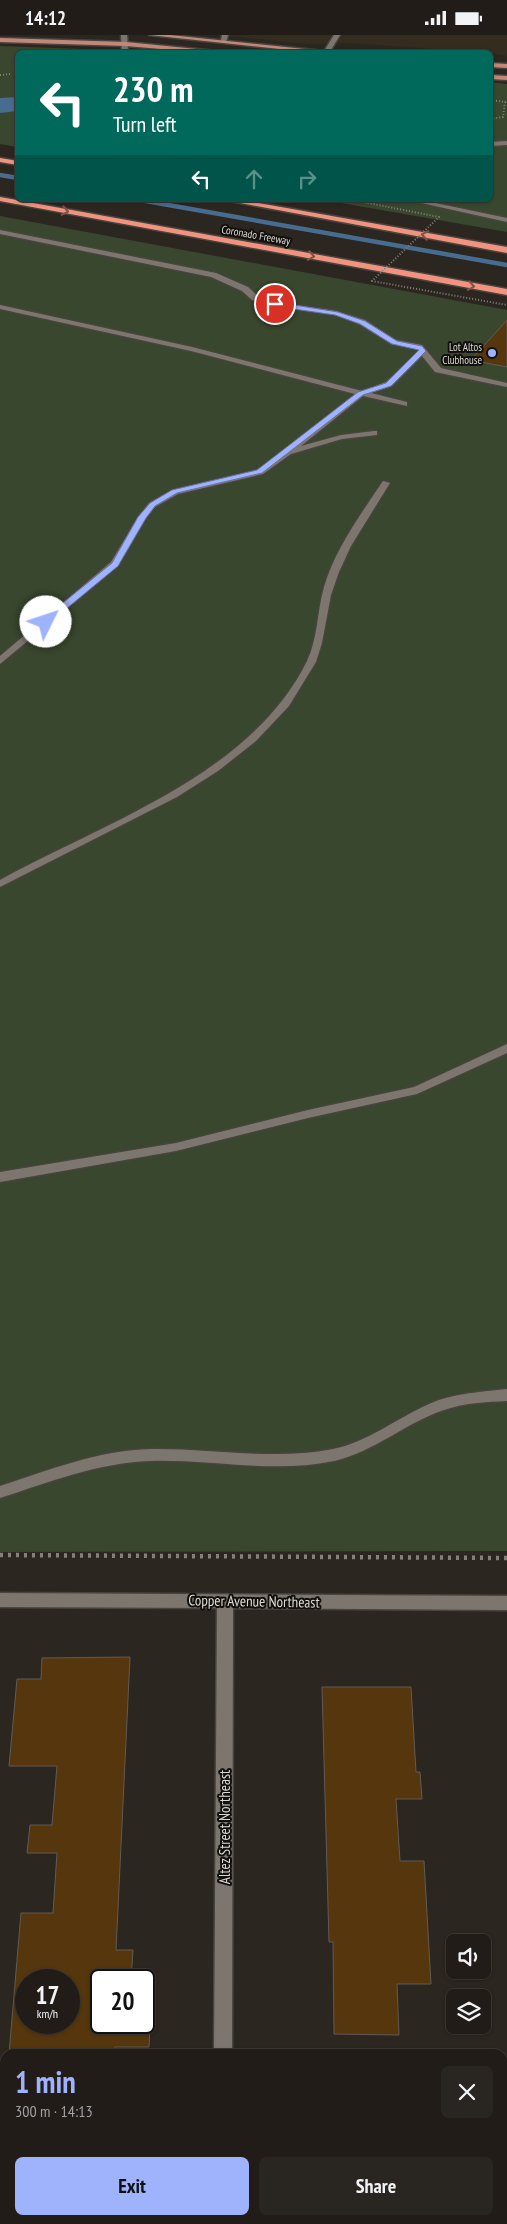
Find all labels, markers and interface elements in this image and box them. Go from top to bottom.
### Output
text: 14:12 [25,6,66,30]
text: 230 m [113,66,194,112]
icon: left [30,70,95,135]
text: Turn left [113,110,177,138]
icon: left [187,165,215,193]
icon: ahead [240,165,268,193]
icon: right [293,165,321,193]
one-way arrow [61,206,70,216]
street label: Coronado Freeway [220,222,292,248]
one-way arrow [420,230,429,240]
one-way arrow [307,251,315,261]
one-way arrow [467,280,475,290]
pin [254,283,296,325]
icon: arrive [261,290,289,318]
place label: Lot Altos Clubhouse [442,340,482,367]
marker: Lot Altos Clubhouse [486,347,498,359]
position arrow [19,595,71,647]
street label: Copper Avenue Northeast [188,1590,320,1612]
street label: Altez Street Northeast [215,1770,234,1884]
map controls [446,1934,491,2034]
button: sound [446,1934,491,1979]
speed limit sign: 20 [90,1969,155,2034]
text: 17 [36,1979,59,2011]
button: layers [446,1989,491,2034]
text: km/h [37,2006,58,2021]
text: 1 min [15,2062,76,2101]
button: close [441,2066,493,2118]
text: 300 m · 14:13 [15,2101,93,2121]
button: Exit [15,2157,249,2215]
button: Share [259,2157,493,2215]

